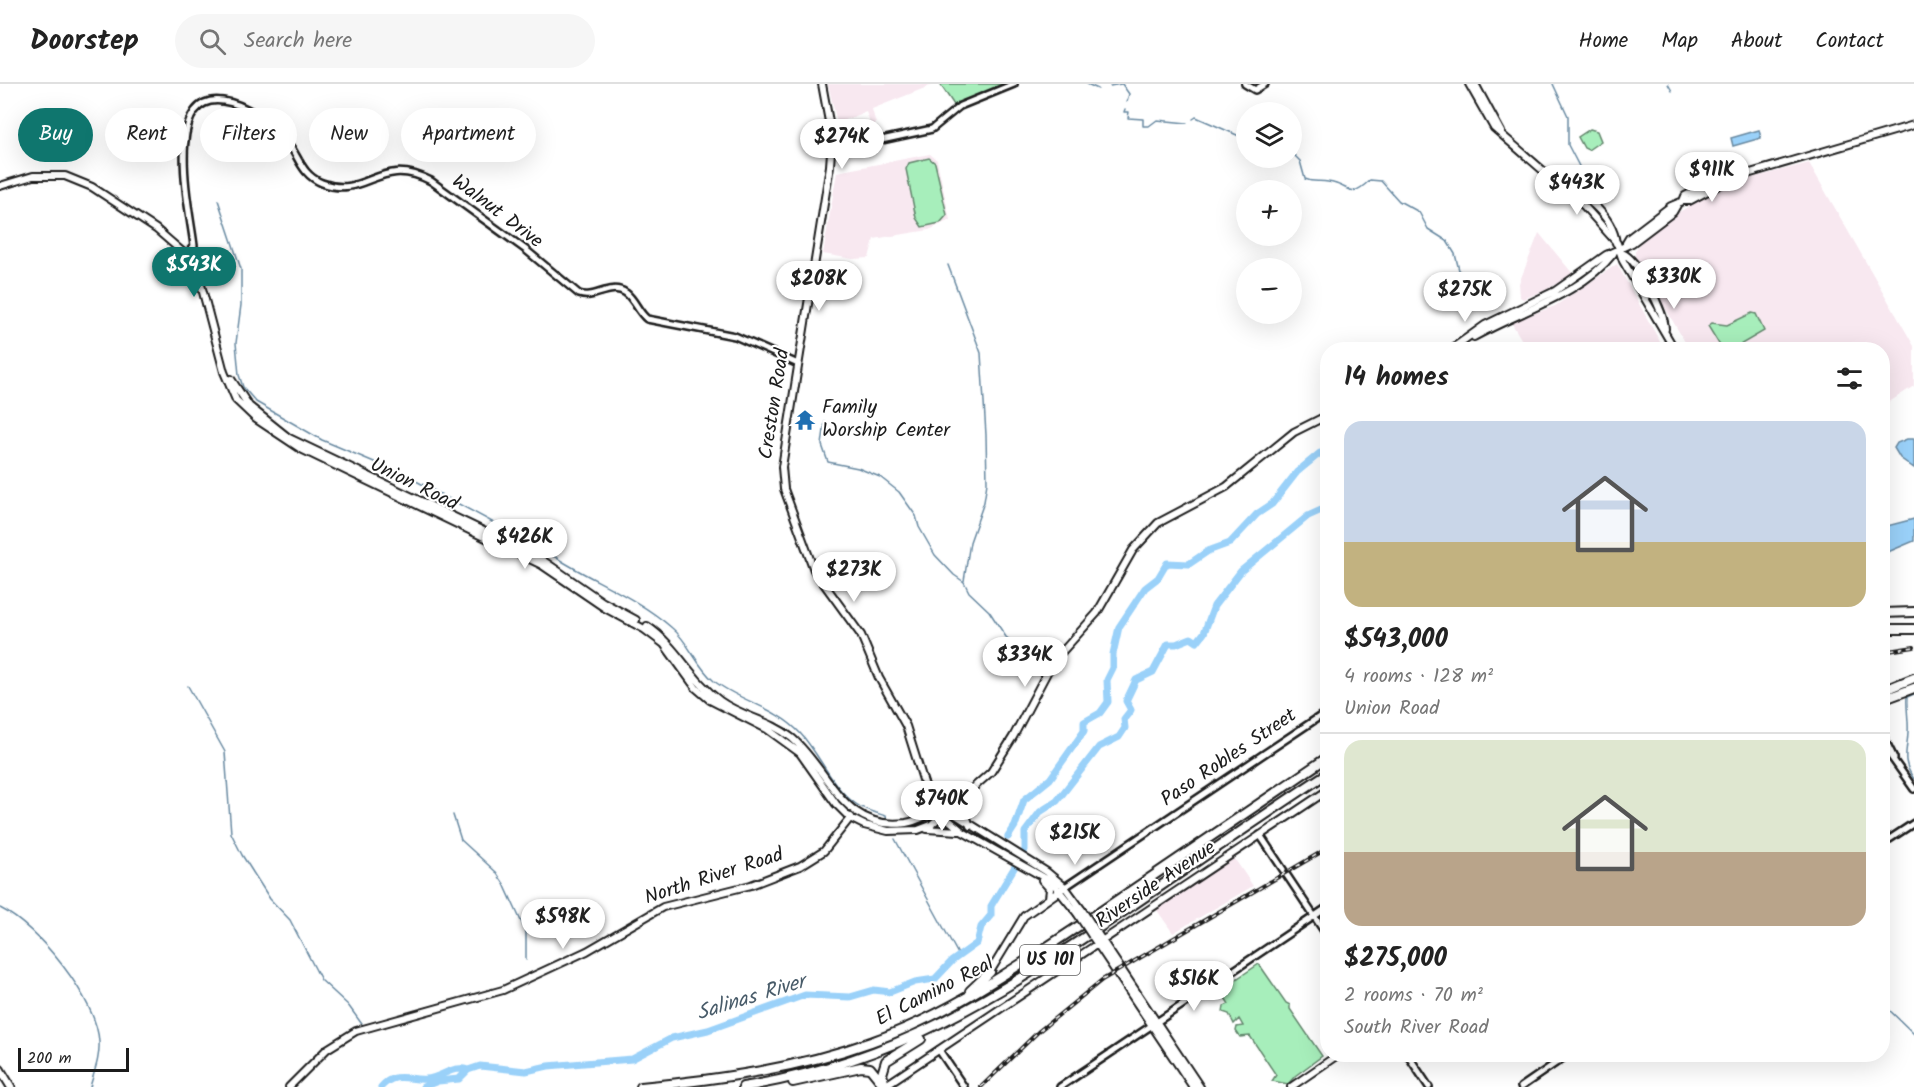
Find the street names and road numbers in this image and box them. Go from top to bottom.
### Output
street label: Walnut Drive [444,167,550,257]
street label: Creston Road [750,345,800,462]
street label: Union Road [364,450,465,521]
street label: Paso Robles Street [1154,700,1304,816]
street label: Riverside Avenue [1089,833,1223,937]
street label: North River Road [640,839,789,915]
road number: US 101 [1020,945,1080,975]
street label: El Camino Real [870,948,1000,1036]

